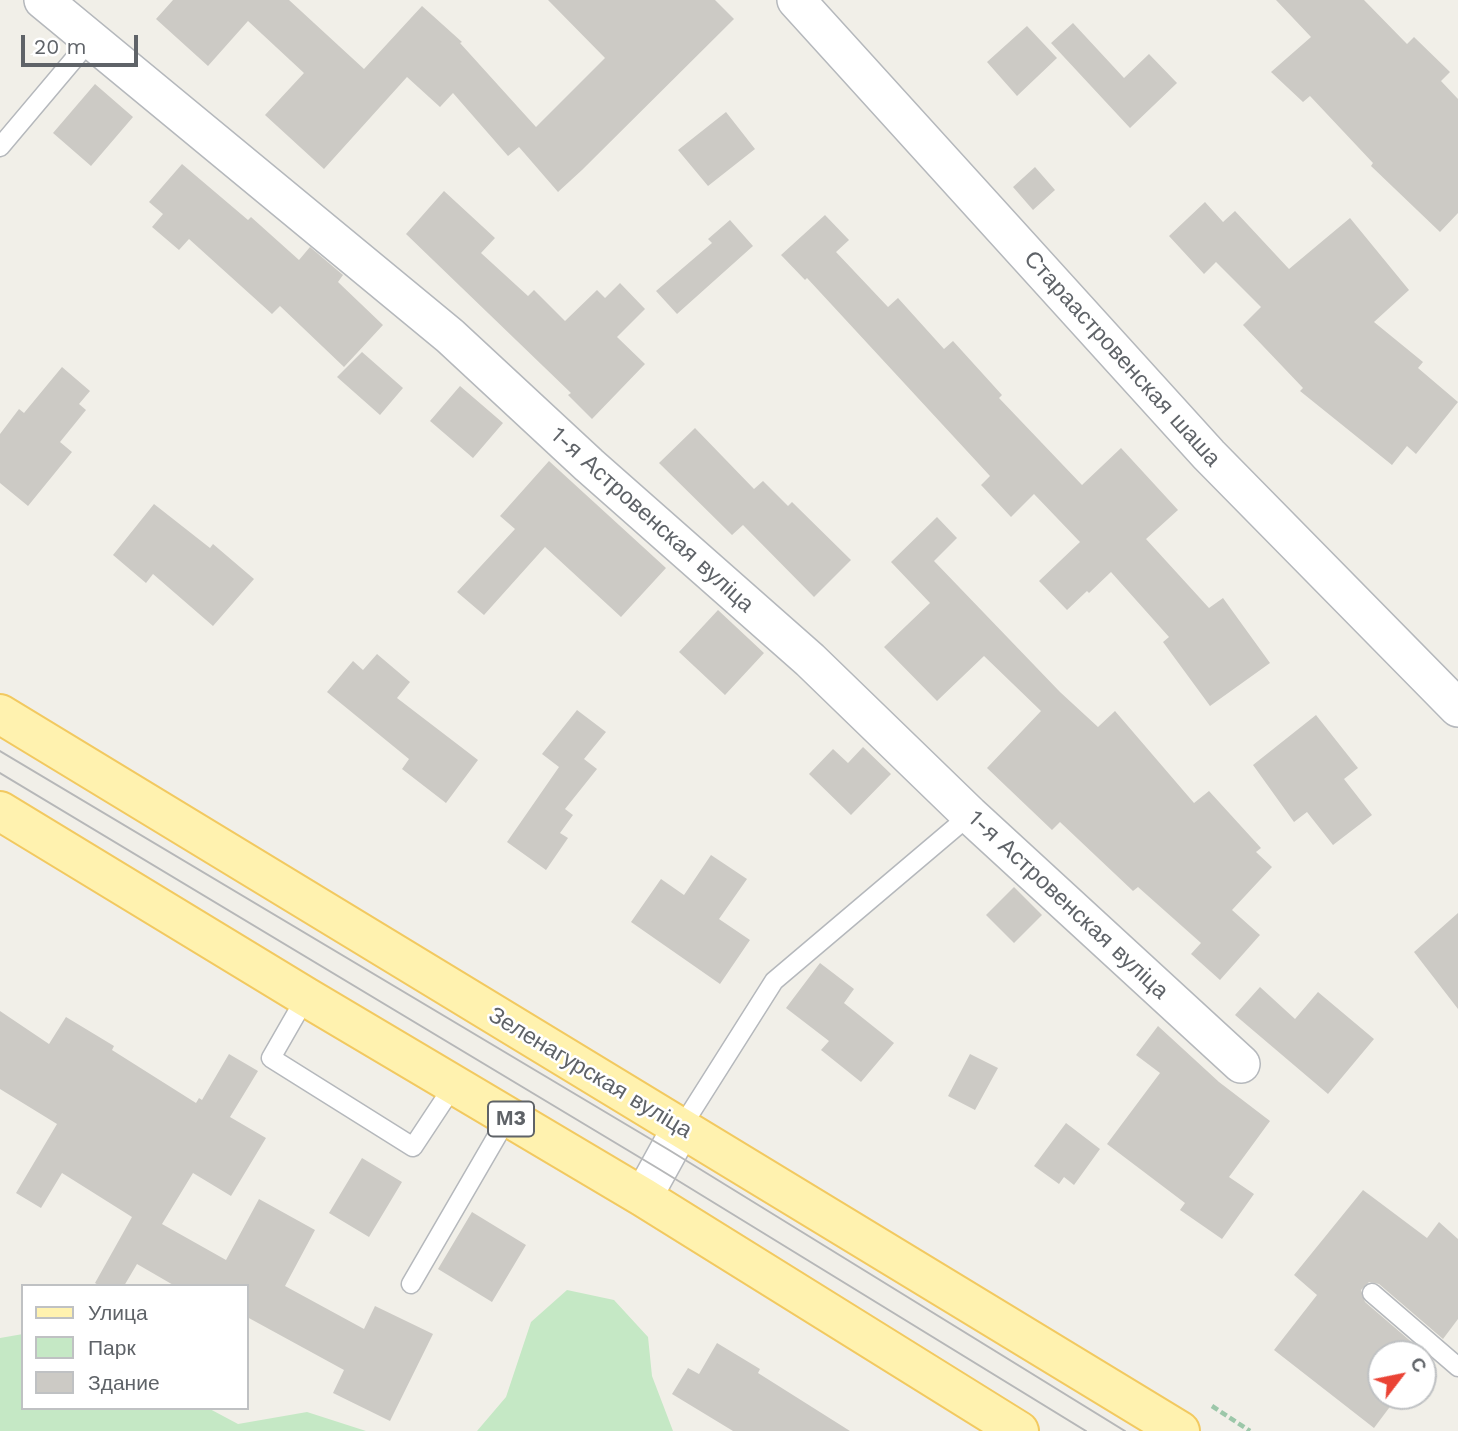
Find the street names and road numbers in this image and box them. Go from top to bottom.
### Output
street label: Стараастровенская шаша [1018,245,1226,473]
street label: 1-я Астровенская вуліца [545,421,759,619]
street label: 1-я Астровенская вуліца [962,805,1174,1005]
street label: Зеленагурская вуліца [483,1001,697,1145]
road number: М3 [488,1102,534,1136]

